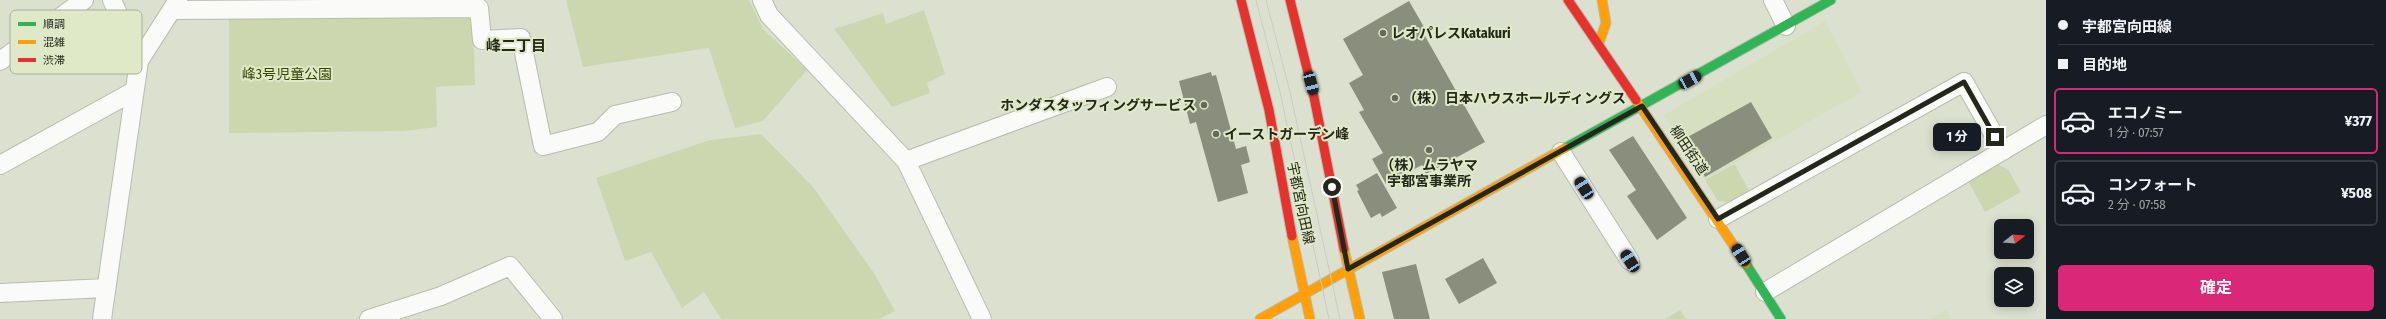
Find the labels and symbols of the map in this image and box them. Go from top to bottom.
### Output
legend [10,10,142,74]
text: 順調 [43,18,65,31]
place label: レオパレスKatakuri [1391,25,1511,42]
marker: レオパレスKatakuri [1378,28,1388,38]
text: 混雑 [43,36,65,49]
district label: 峰二丁目 [486,37,546,55]
text: 渋滞 [43,54,65,67]
park label: 峰3号児童公園 [242,66,332,83]
car [1677,69,1703,91]
car [1302,70,1320,96]
place label: （株）日本ハウスホールディングス [1403,90,1626,107]
marker: （株）日本ハウスホールディングス [1390,93,1400,103]
place label: ホンダスタッフィングサービス [1000,97,1196,114]
marker: ホンダスタッフィングサービス [1199,100,1209,110]
street label: 柳田街道 [1666,122,1711,178]
callout: 1 分 [1933,123,1981,151]
place label: イーストガーデン峰 [1224,126,1349,143]
route end [1986,128,2004,146]
marker: イーストガーデン峰 [1211,129,1221,139]
marker: （株）ムラヤマ 宇都宮事業所 [1424,145,1434,155]
place label: （株）ムラヤマ 宇都宮事業所 [1380,157,1478,190]
street label: 宇都宮向田線 [1283,160,1318,246]
car [1572,175,1596,201]
route start [1323,178,1341,196]
north arrow [1994,219,2034,259]
car [1729,242,1753,268]
car [1618,248,1642,274]

